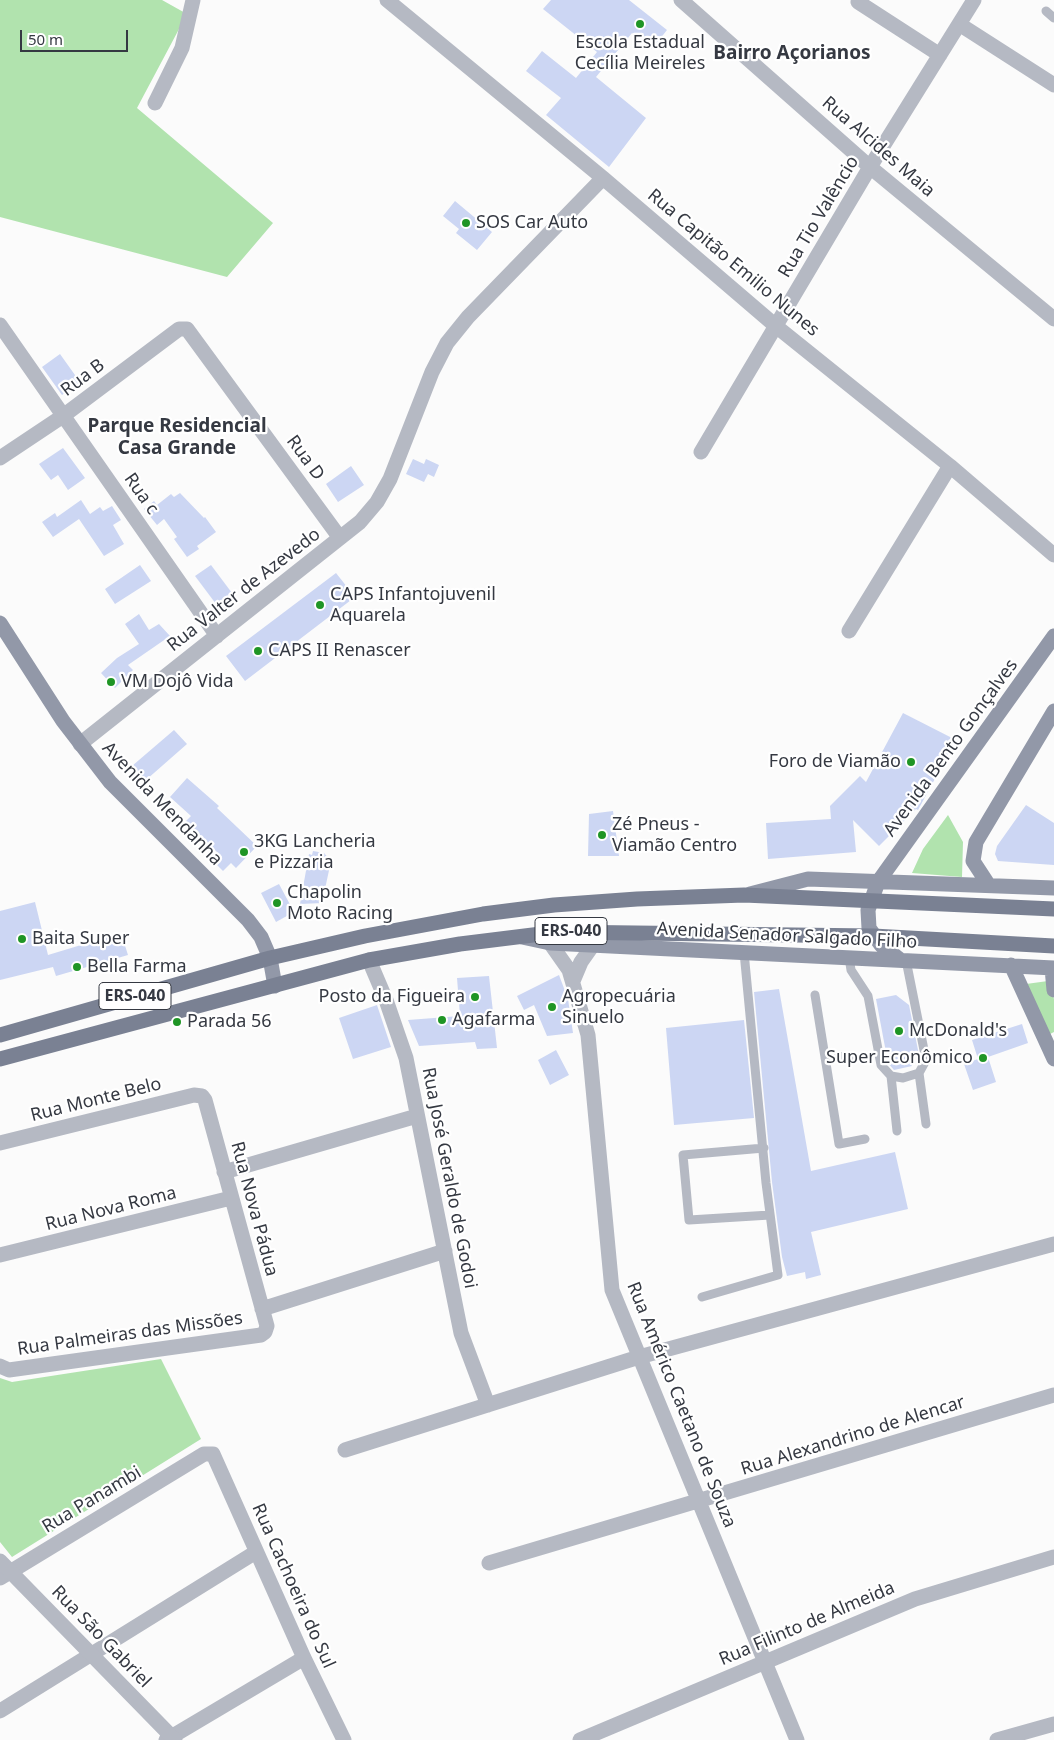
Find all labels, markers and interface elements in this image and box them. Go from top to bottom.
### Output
marker: Escola Estadual Cecília Meireles [634,18,646,30]
scale bar [22,20,130,52]
text: 50 m [28,29,63,49]
place label: Escola Estadual Cecília Meireles [575,32,705,74]
district label: Bairro Açorianos [713,43,871,65]
street label: Rua Alcides Maia [817,92,939,202]
street label: Rua Tio Valêncio [774,152,864,282]
street label: Rua Capitão Emilio Nunes [643,185,823,341]
place label: SOS Car Auto [476,212,588,234]
marker: SOS Car Auto [460,217,472,229]
street label: Rua B [57,355,109,401]
district label: Parque Residencial Casa Grande [87,416,267,460]
street label: Rua D [281,431,329,485]
street label: Rua c [119,469,163,519]
street label: Rua Valter de Azevedo [163,524,325,656]
place label: CAPS Infantojuvenil Aquarela [330,584,496,626]
marker: CAPS Infantojuvenil Aquarela [314,599,326,611]
place label: CAPS II Renascer [268,640,411,662]
marker: CAPS II Renascer [252,645,264,657]
street label: Avenida Bento Gonçalves [879,655,1023,841]
place label: VM Dojô Vida [121,671,234,693]
marker: VM Dojô Vida [105,676,117,688]
street label: Avenida Mendanha [97,738,227,870]
place label: Foro de Viamão [769,751,901,773]
marker: Foro de Viamão [905,756,917,768]
place label: Zé Pneus - Viamão Centro [612,814,737,856]
marker: Zé Pneus - Viamão Centro [596,829,608,841]
place label: 3KG Lancheria e Pizzaria [254,831,376,874]
marker: 3KG Lancheria e Pizzaria [238,846,250,858]
place label: Chapolin Moto Racing [287,882,393,924]
marker: Chapolin Moto Racing [271,897,283,909]
road number: ERS-040 [535,918,607,944]
street label: Avenida Senador Salgado Filho [656,918,918,954]
place label: Baita Super [32,928,129,950]
marker: Baita Super [16,933,28,945]
place label: Bella Farma [87,956,187,978]
marker: Bella Farma [71,961,83,973]
road number: ERS-040 [99,982,171,1009]
place label: Posto da Figueira [319,986,465,1008]
place label: Agropecuária Sinuelo [562,986,676,1028]
marker: Posto da Figueira [469,991,481,1003]
marker: Agropecuária Sinuelo [546,1001,558,1013]
place label: Agafarma [452,1009,535,1031]
place label: Parada 56 [187,1011,272,1033]
marker: Agafarma [436,1014,448,1026]
marker: Parada 56 [171,1016,183,1028]
place label: McDonald's [909,1020,1007,1042]
marker: McDonald's [893,1025,905,1037]
place label: Super Econômico [826,1047,973,1069]
marker: Super Econômico [977,1052,989,1064]
street label: Rua José Geraldo de Godoi [417,1066,481,1290]
street label: Rua Monte Belo [28,1073,164,1127]
street label: Rua Nova Pádua [226,1139,282,1279]
street label: Rua Nova Roma [43,1182,179,1236]
street label: Rua Américo Caetano de Souza [622,1279,740,1531]
street label: Rua Palmeiras das Missões [16,1307,244,1361]
street label: Rua Alexandrino de Alencar [738,1392,968,1480]
street label: Rua Panambi [38,1462,146,1538]
street label: Rua Cachoeira do Sul [247,1500,339,1672]
street label: Rua Filinto de Almeida [716,1577,898,1671]
street label: Rua São Gabriel [47,1581,155,1693]

